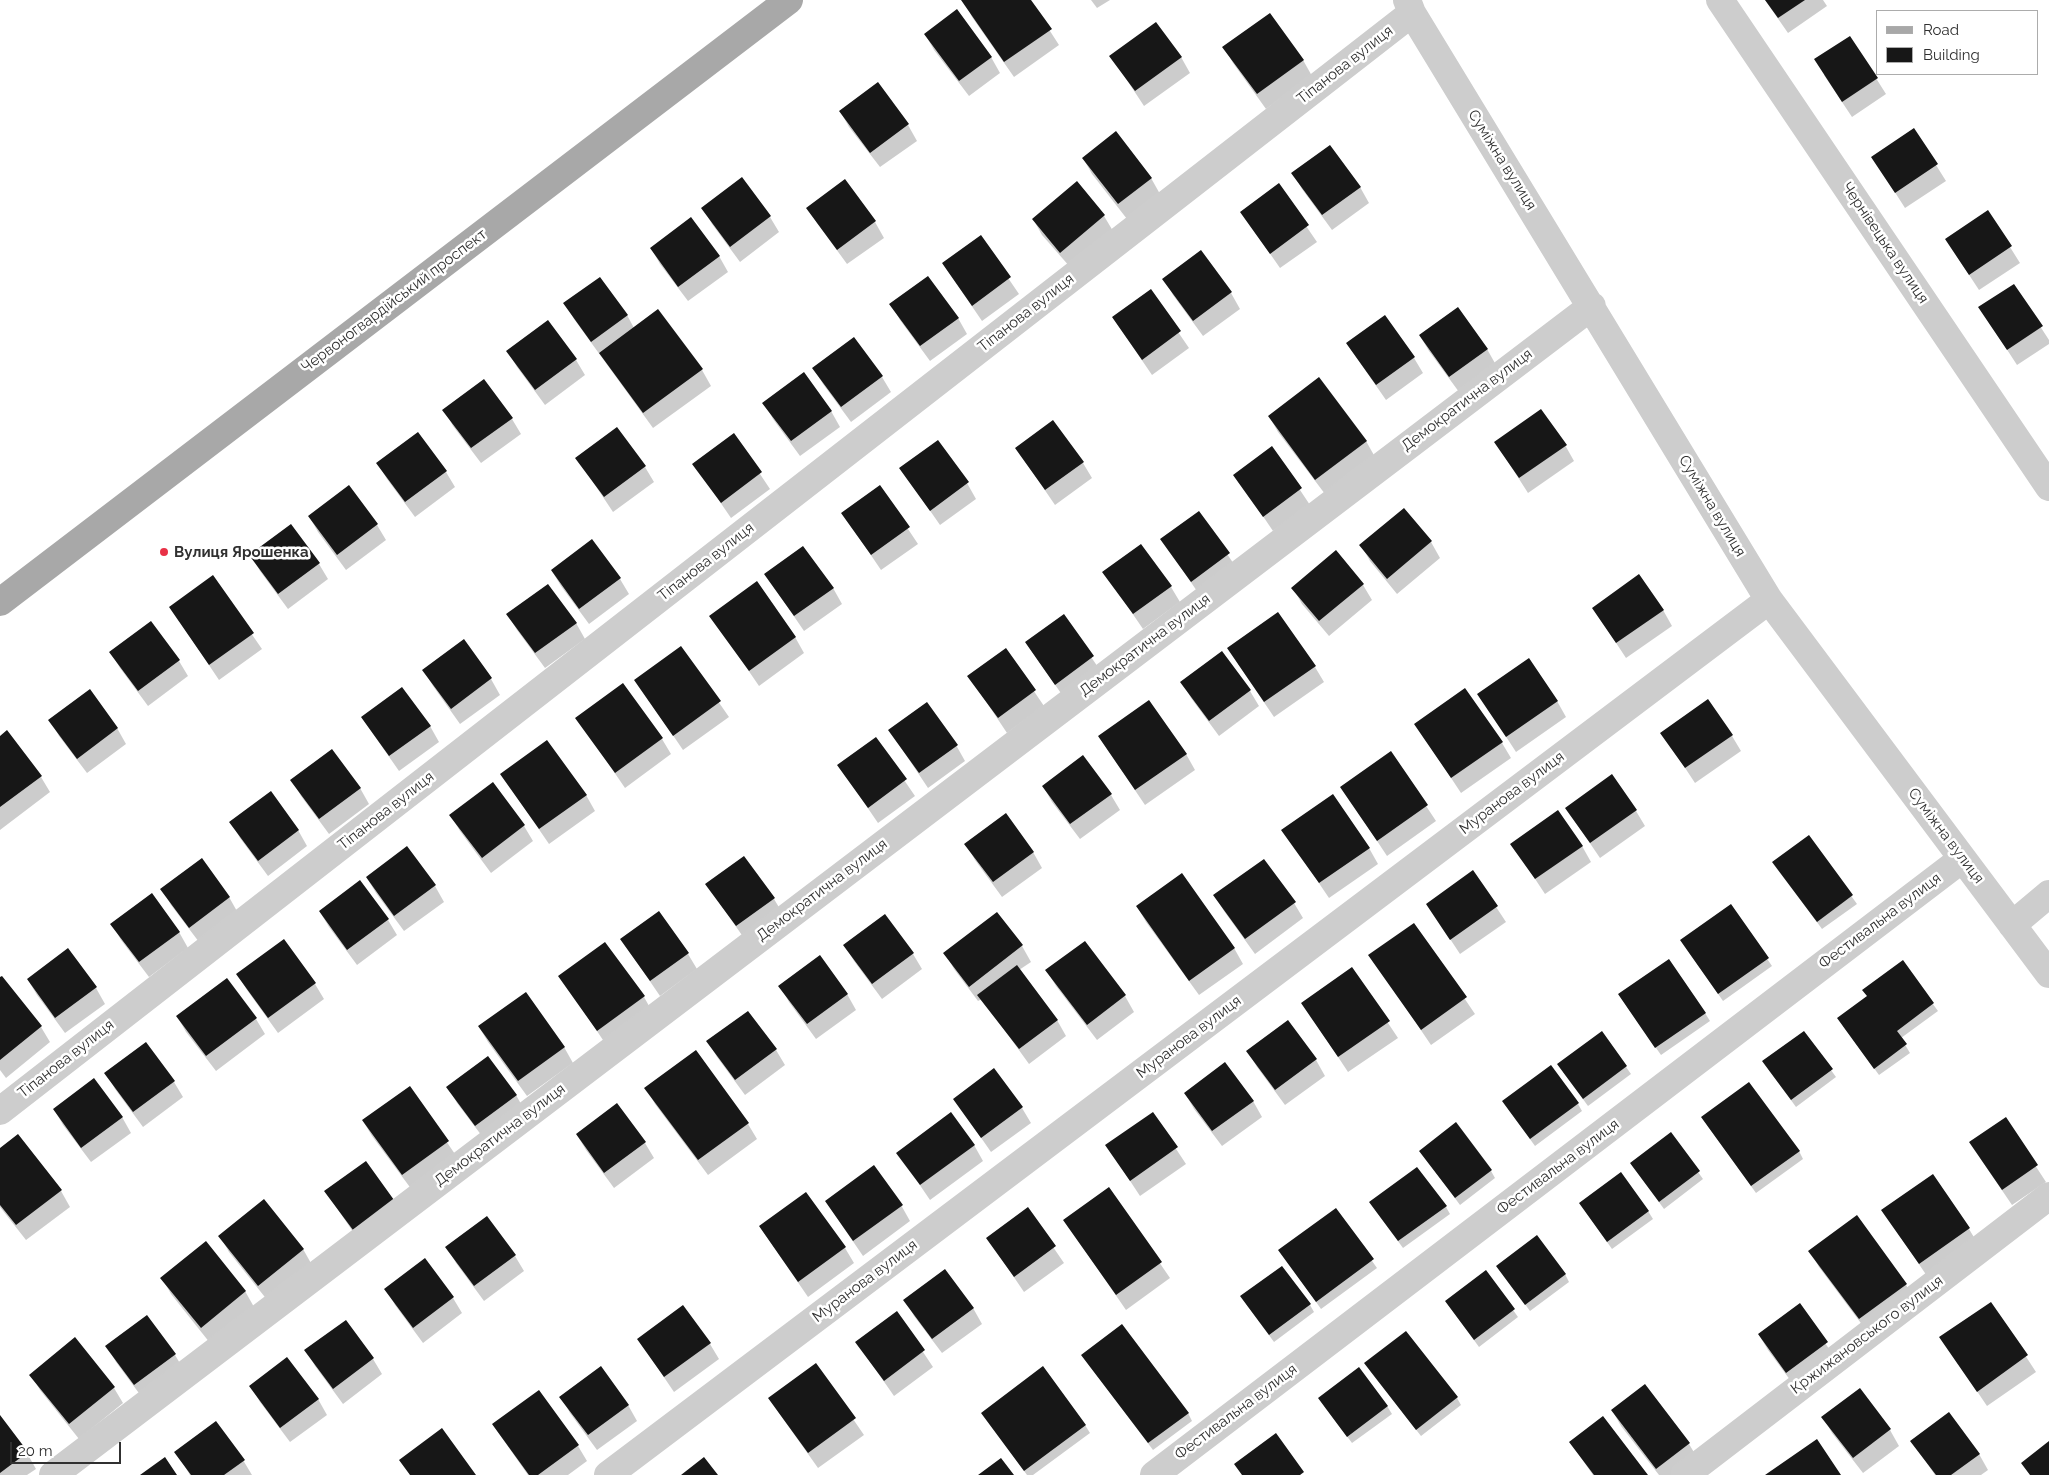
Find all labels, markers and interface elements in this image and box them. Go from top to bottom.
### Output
legend [1876,10,2039,75]
text: Road [1923,21,1959,39]
street label: Тіпанова вулиця [1293,22,1397,108]
text: Building [1923,46,1980,64]
street label: Суміжна вулиця [1464,107,1540,213]
street label: Чернівецька вулиця [1838,179,1932,307]
street label: Червоногвардійський проспект [298,226,490,376]
street label: Тіпанова вулиця [974,270,1078,356]
street label: Демократична вулиця [1398,345,1536,455]
street label: Суміжна вулиця [1675,452,1749,560]
street label: Тіпанова вулиця [654,519,758,605]
place label: Вулиця Ярошенка [174,543,309,561]
marker: Вулиця Ярошенка [158,546,170,558]
street label: Демократична вулиця [1076,590,1214,700]
street label: Муранова вулиця [1456,748,1568,838]
street label: Тіпанова вулиця [334,768,438,854]
street label: Суміжна вулиця [1904,785,1988,887]
street label: Демократична вулиця [753,835,891,945]
street label: Фестивальна вулиця [1815,869,1945,973]
street label: Муранова вулиця [1133,992,1245,1082]
street label: Тіпанова вулиця [14,1016,118,1102]
street label: Демократична вулиця [431,1080,569,1190]
street label: Фестивальна вулиця [1493,1115,1623,1219]
street label: Муранова вулиця [809,1236,921,1326]
street label: Кржижановського вулиця [1787,1272,1947,1398]
street label: Фестивальна вулиця [1171,1360,1301,1464]
scale bar [12,1432,124,1464]
text: 20 m [18,1442,53,1460]

